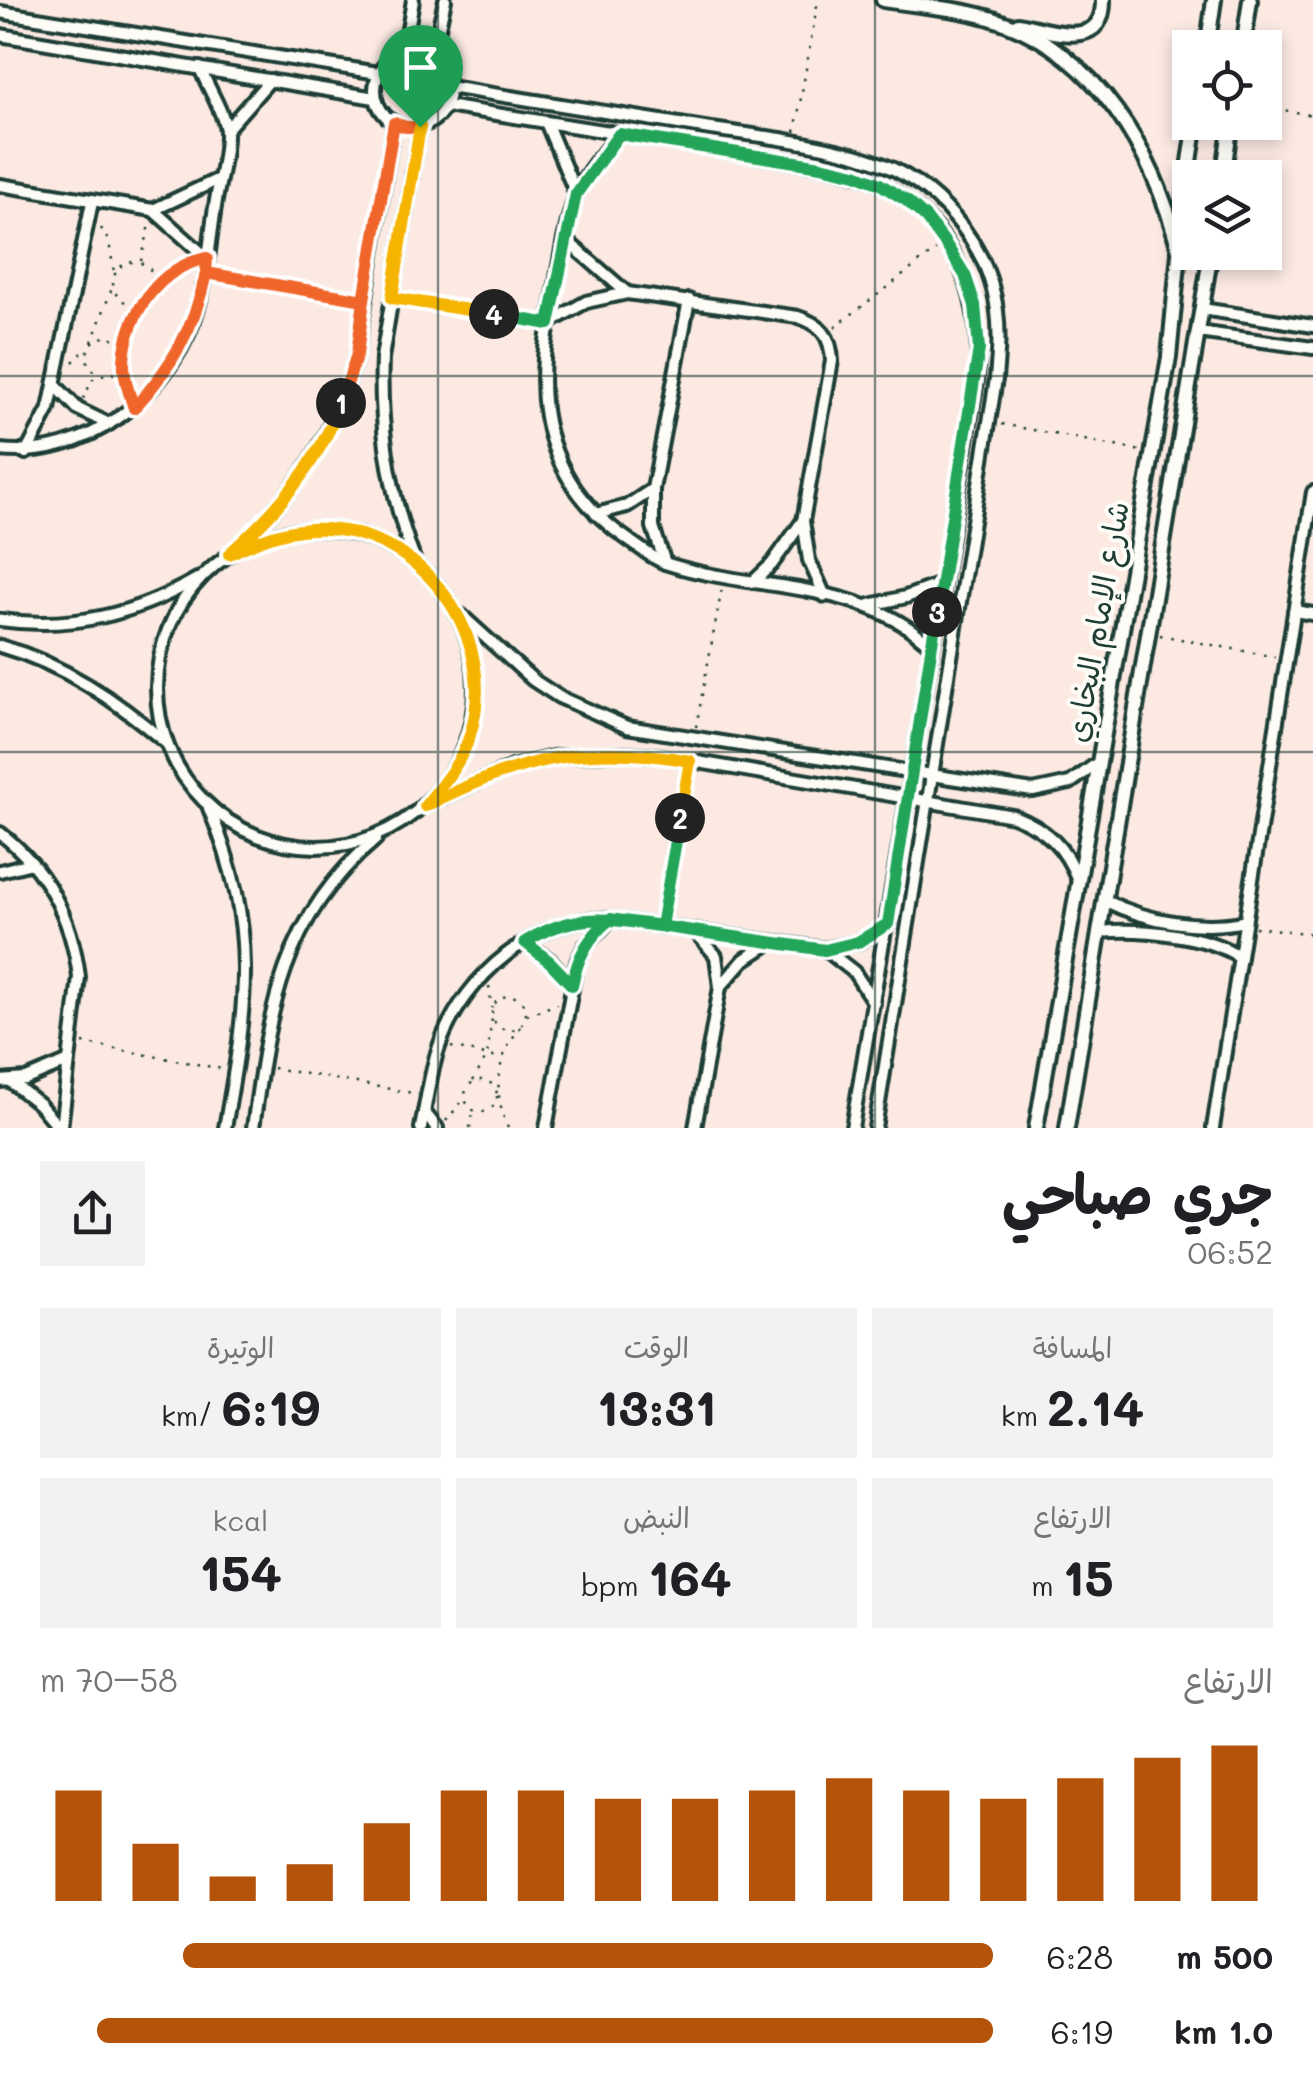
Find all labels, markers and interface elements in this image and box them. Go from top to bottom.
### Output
pin [378,25,463,128]
map controls [1172,30,1282,270]
button: locate [1172,30,1282,140]
icon: arrive [393,40,448,95]
button: layers [1172,160,1282,270]
pin: 4 [469,289,519,339]
text: 4 [485,296,503,332]
pin: 1 [316,378,366,428]
text: 1 [335,385,347,421]
street label: شارع الإمام البخاري [1055,498,1141,746]
pin: 3 [912,587,962,637]
text: 3 [929,594,945,630]
pin: 2 [655,793,705,843]
text: 2 [672,800,688,836]
text: جري صباحي [1002,1156,1273,1228]
button: share [40,1161,145,1266]
text: 06:52 [1188,1230,1273,1272]
text: الوتيرة [207,1329,274,1365]
text: الوقت [624,1329,689,1365]
text: المسافة [1033,1329,1112,1365]
text: 6:19 [222,1373,320,1439]
text: 13:31 [596,1373,717,1439]
text: 2.14 [1047,1373,1144,1439]
text: /km [161,1397,222,1433]
text: km [1001,1397,1047,1433]
text: النبض [623,1499,690,1535]
text: الارتفاع [1033,1499,1112,1535]
text: kcal [213,1502,268,1538]
text: 154 [199,1538,282,1604]
text: 164 [648,1543,732,1609]
text: 15 [1062,1543,1114,1609]
text: bpm [581,1567,648,1603]
text: m [1031,1567,1062,1603]
text: 58–70 m [40,1658,178,1700]
text: الارتفاع [1183,1659,1273,1701]
text: 6:28 [1047,1935,1113,1977]
text: 500 m [1176,1935,1273,1977]
text: 6:19 [1051,2010,1113,2052]
text: 1.0 km [1174,2010,1273,2052]

